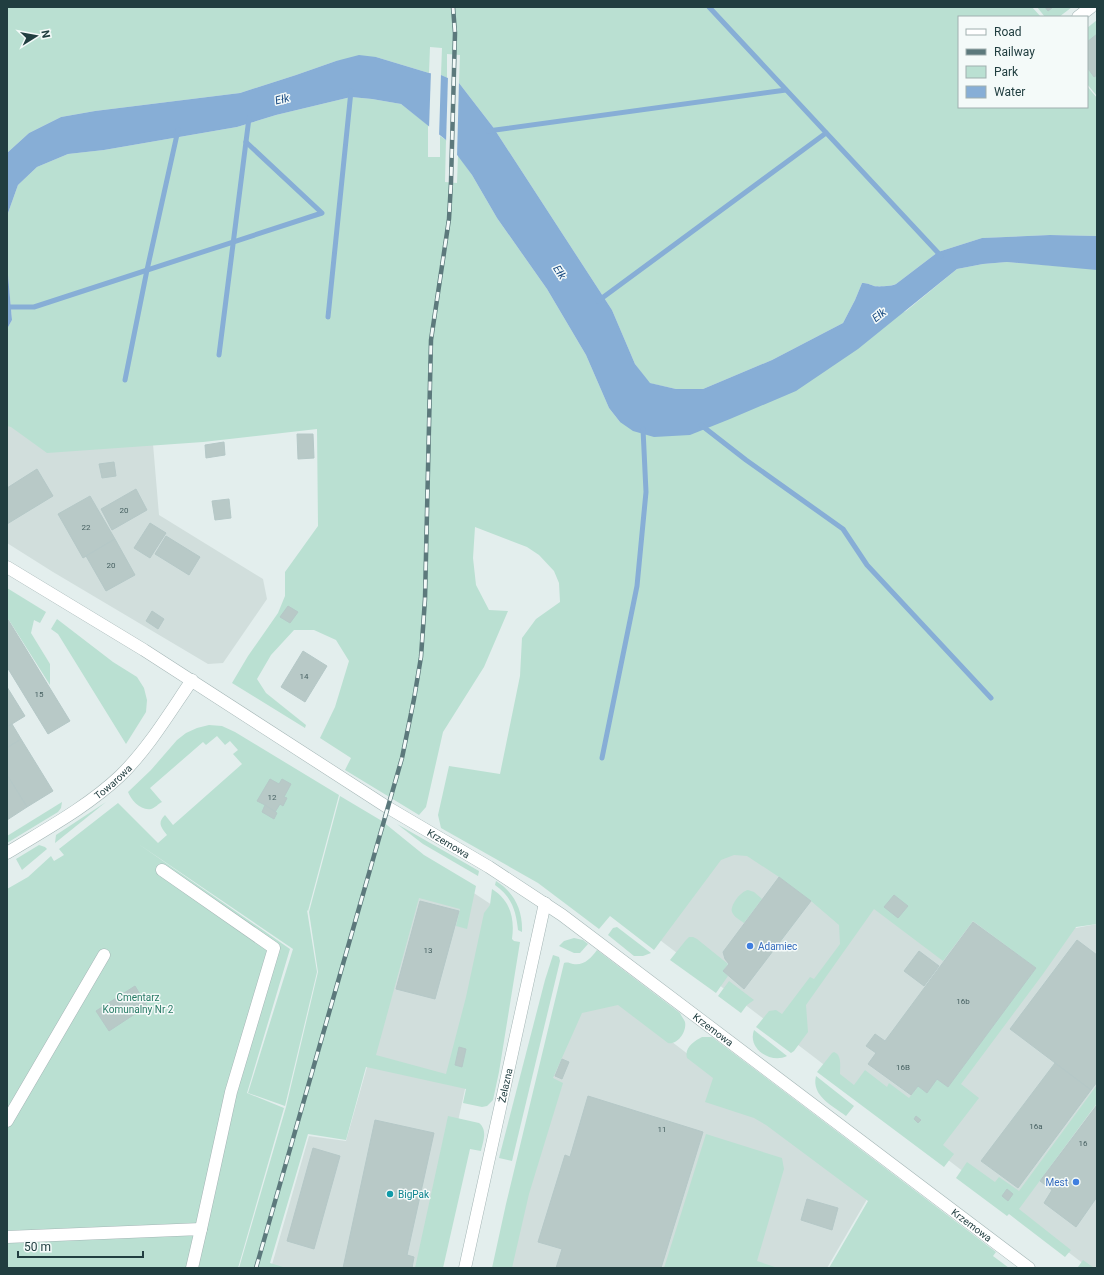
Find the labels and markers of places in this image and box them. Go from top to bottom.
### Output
marker: Adamiec [745,941,755,951]
place label: Adamiec [758,941,797,952]
place label: Mest [1046,1177,1068,1188]
marker: Mest [1071,1177,1081,1187]
marker: BigPak [385,1189,395,1199]
place label: BigPak [398,1189,430,1200]

